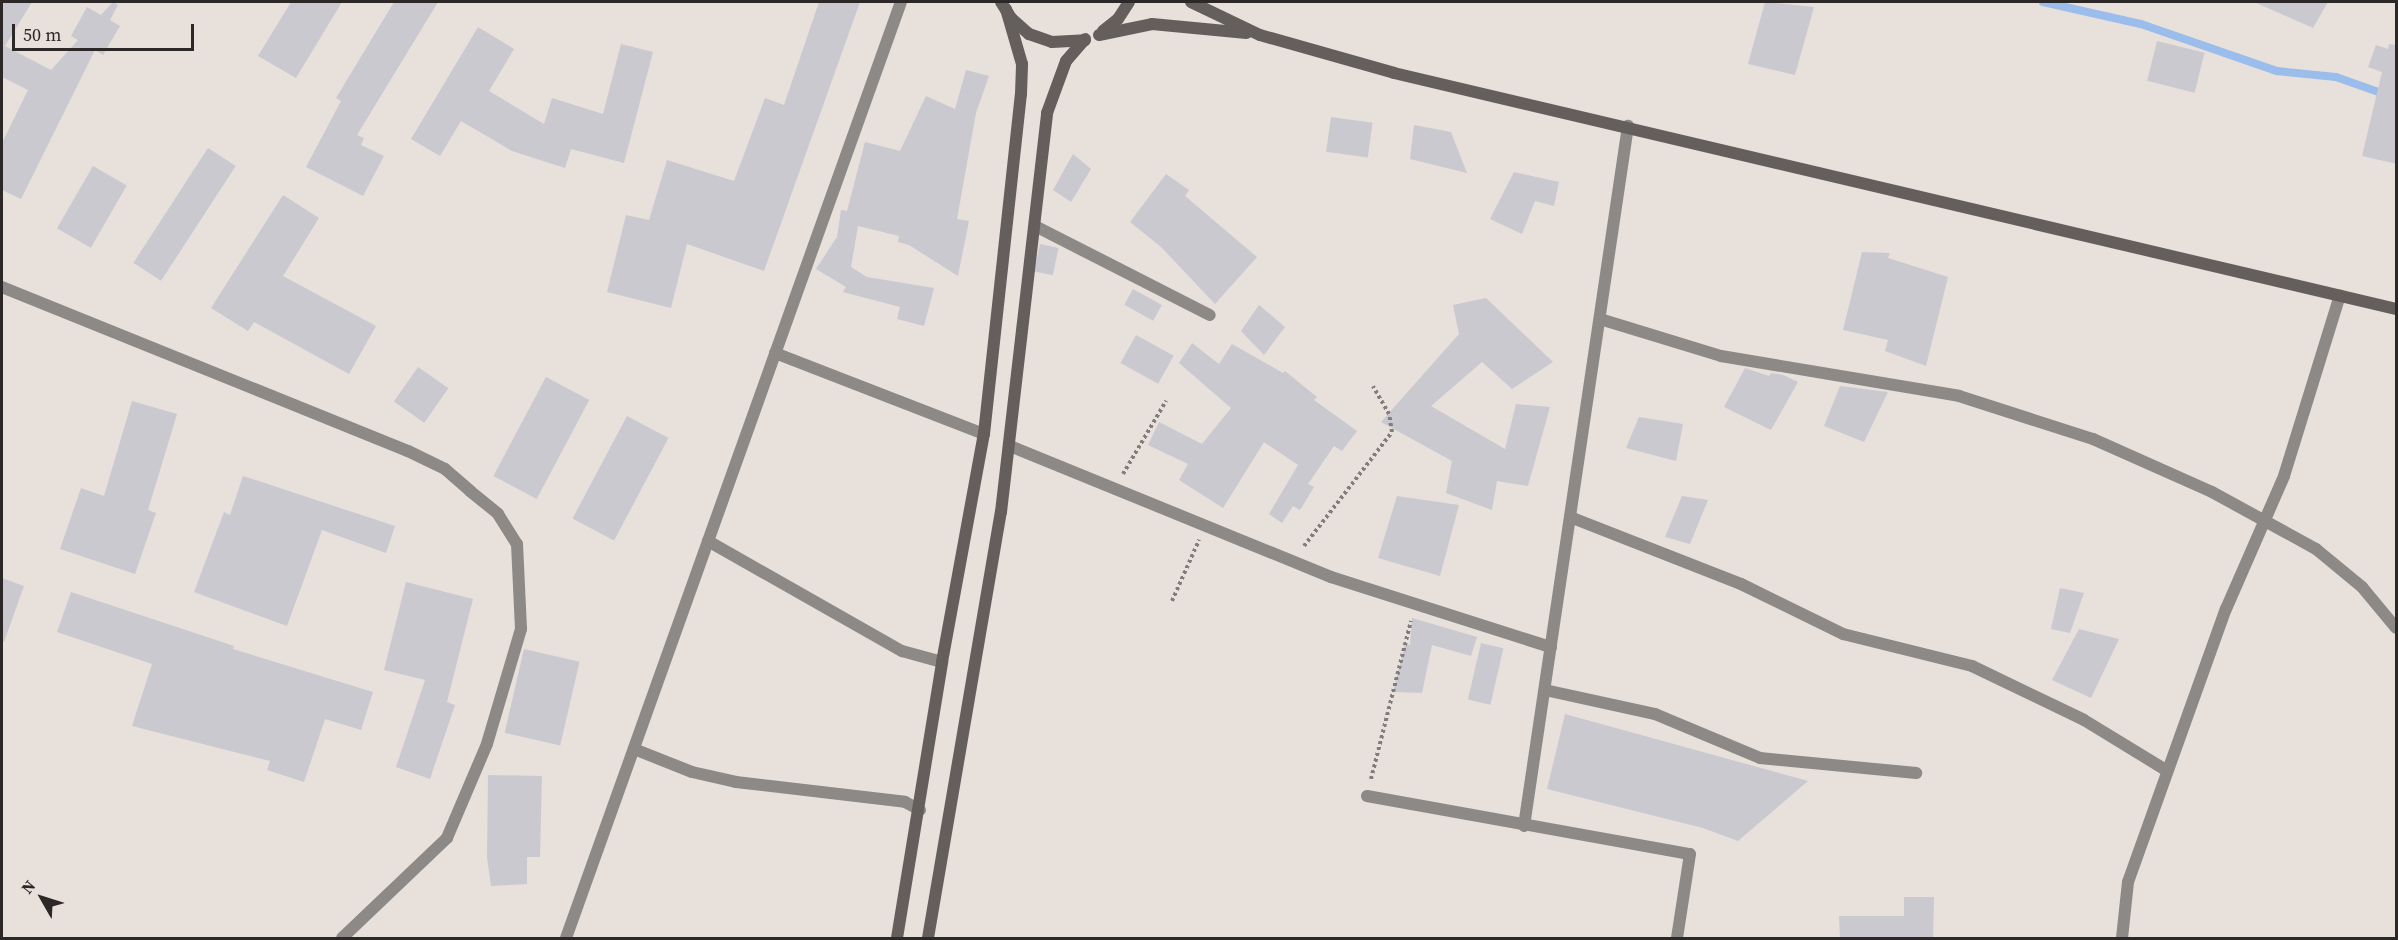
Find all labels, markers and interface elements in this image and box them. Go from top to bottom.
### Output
scale bar [15,12,196,50]
text: 50 m [23,22,61,47]
north arrow [12,868,72,928]
text: N [16,875,40,898]

